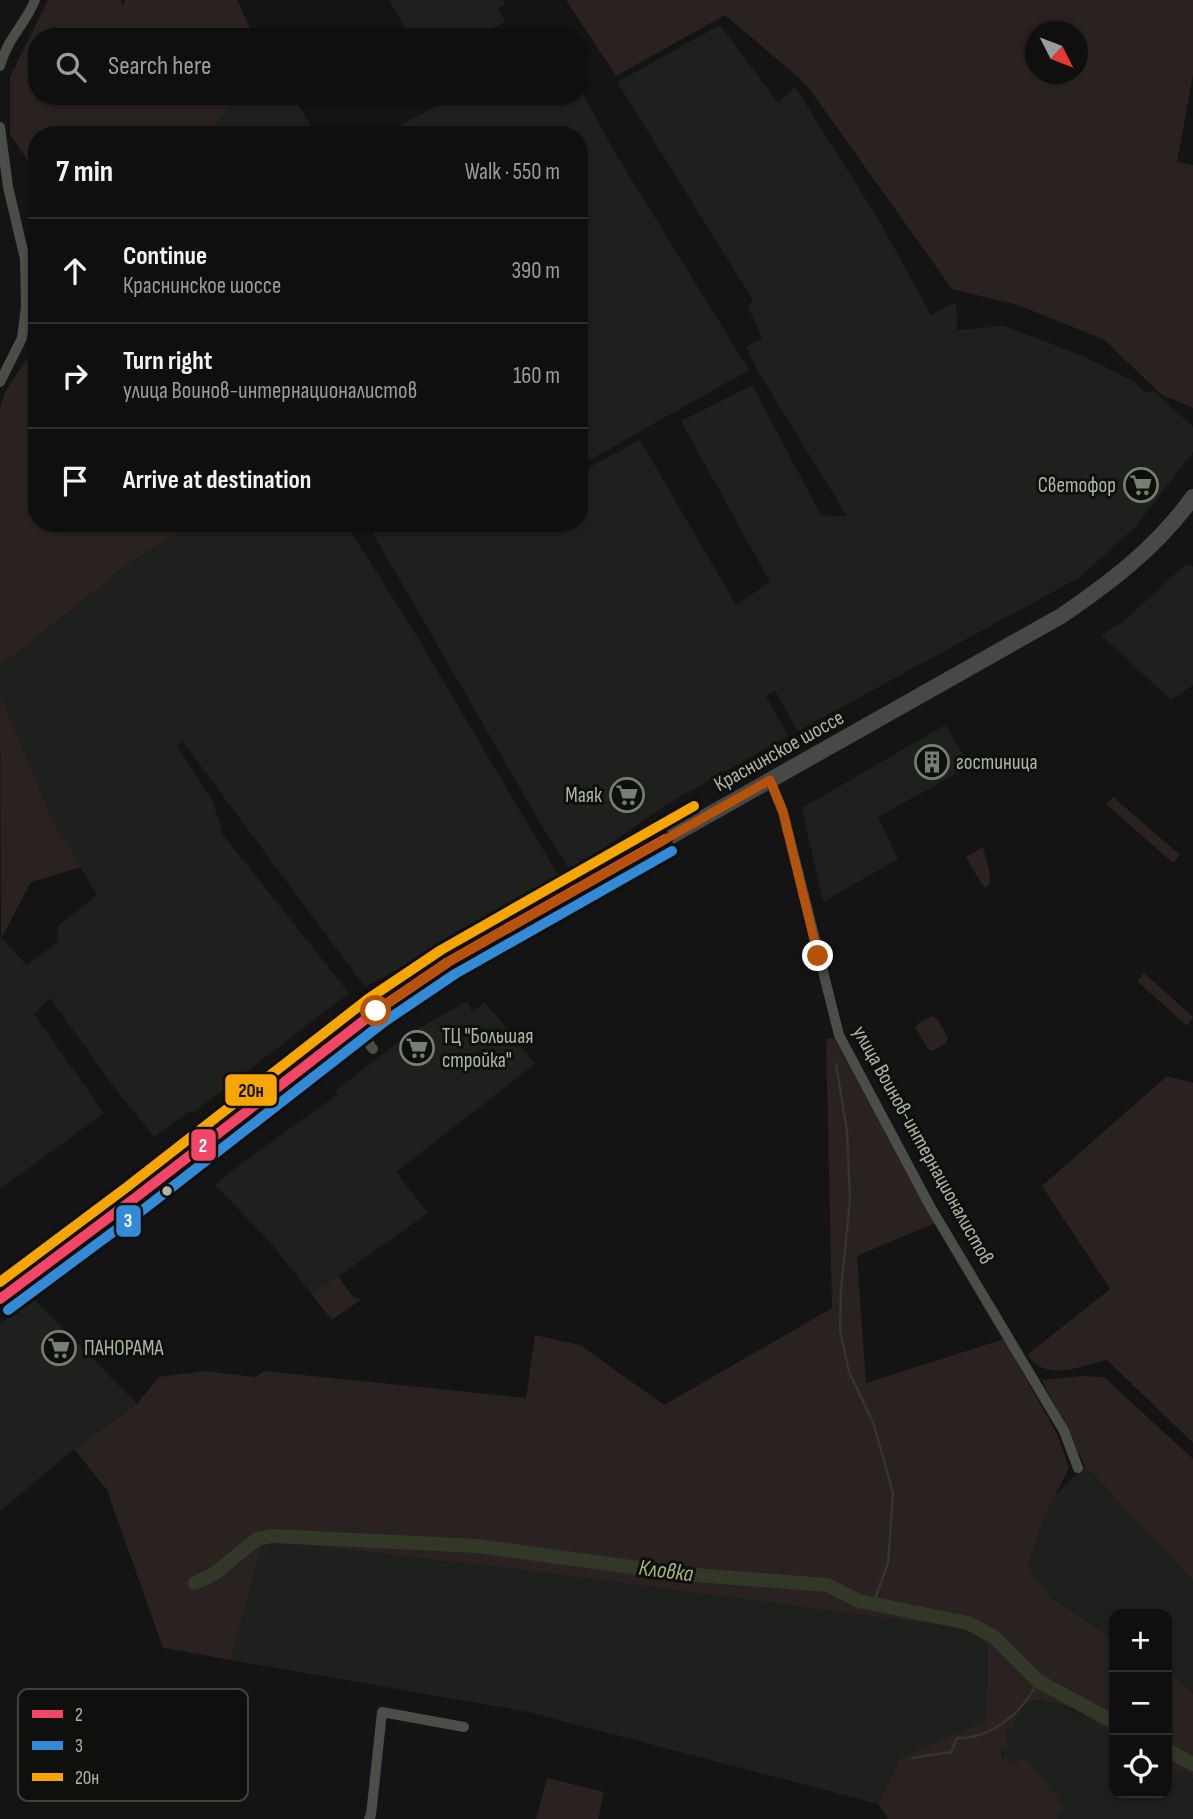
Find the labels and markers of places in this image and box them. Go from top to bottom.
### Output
supermarket icon: Светофор [1122,466,1160,504]
place label: Светофор [1038,473,1116,498]
building icon: гостиница [913,743,951,781]
place label: гостиница [956,750,1038,775]
supermarket icon: Маяк [608,776,646,814]
place label: Маяк [565,783,602,808]
place label: ТЦ "Большая стройка" [442,1024,533,1073]
supermarket icon: ТЦ "Большая стройка" [398,1029,436,1067]
unlabelled marker [160,1184,174,1198]
supermarket icon: ПАНОРАМА [40,1329,78,1367]
place label: ПАНОРАМА [84,1336,164,1361]

